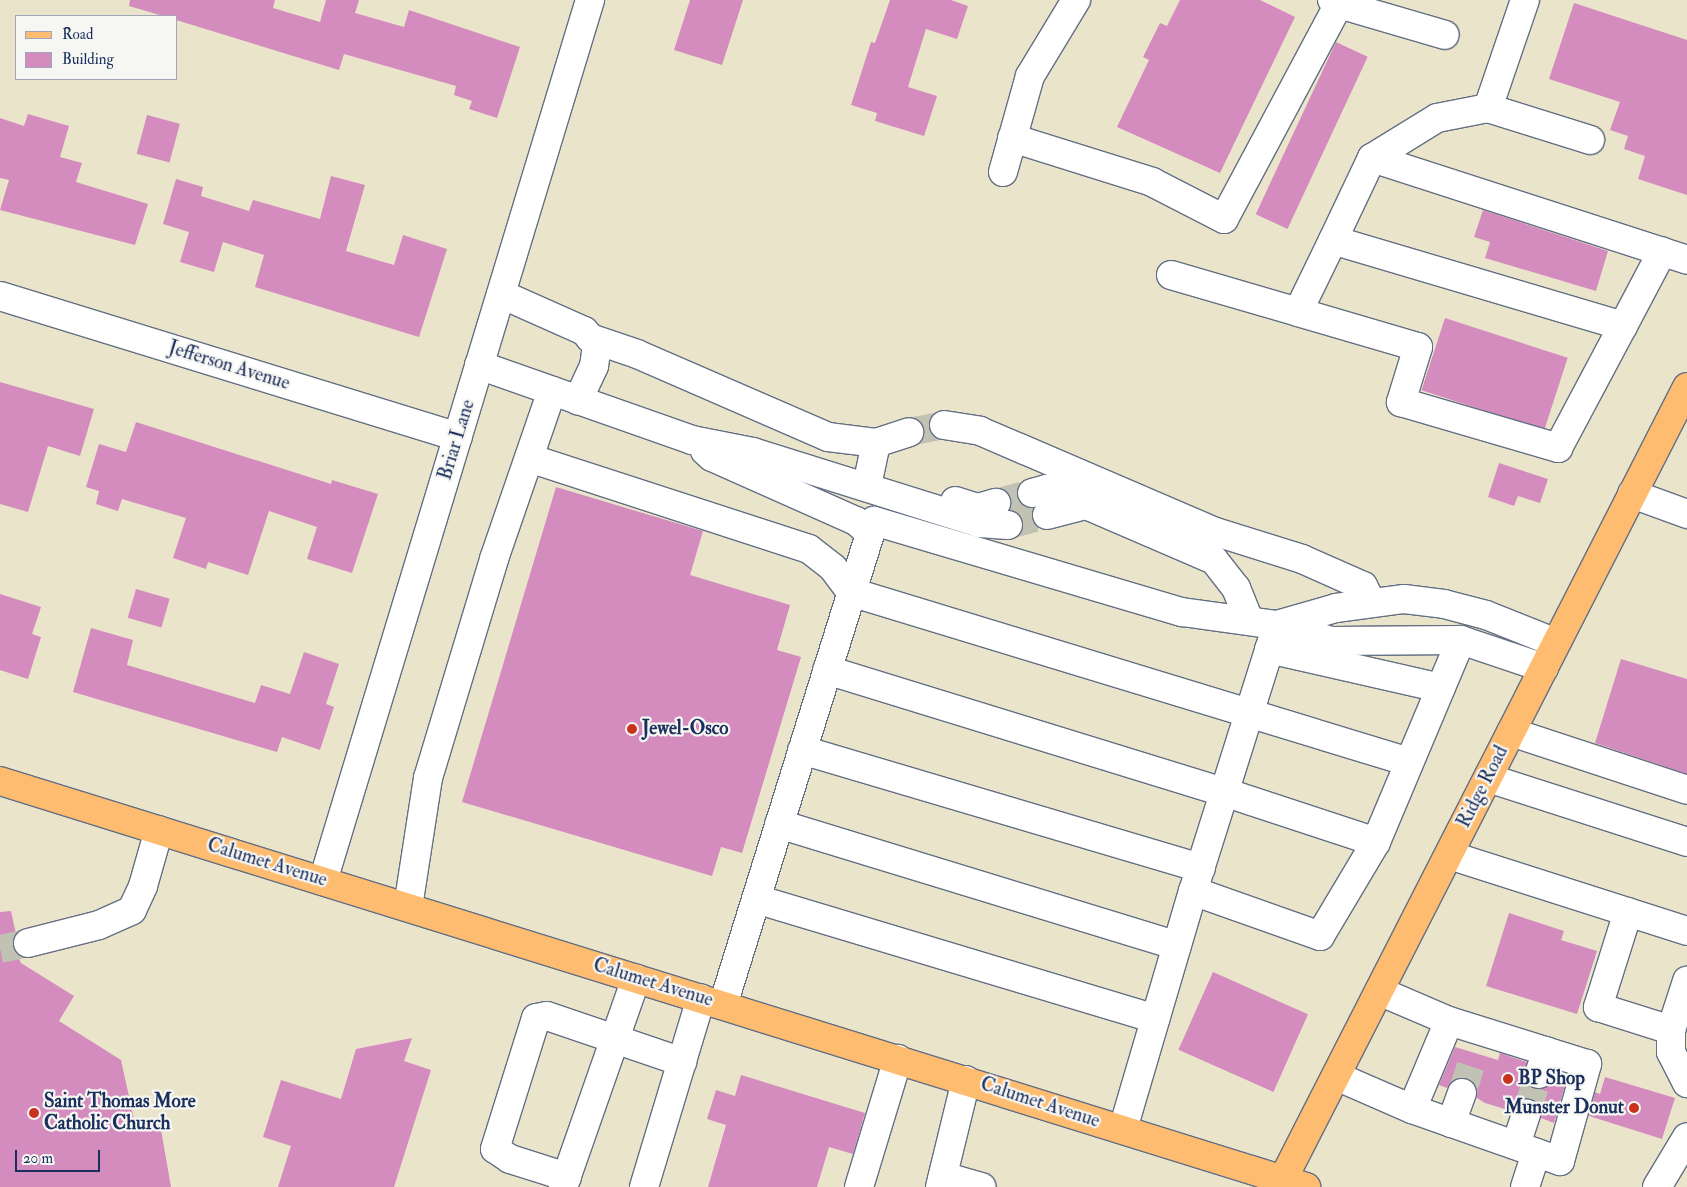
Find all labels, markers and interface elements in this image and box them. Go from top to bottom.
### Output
legend [15,15,178,80]
text: Road [62,25,93,44]
text: Building [62,50,114,69]
street label: Jefferson Avenue [166,337,292,395]
street label: Briar Lane [434,397,480,483]
place label: Jewel-Osco [642,718,728,740]
marker: Jewel-Osco [626,723,638,735]
street label: Ridge Road [1453,742,1513,832]
street label: Calumet Avenue [204,834,330,892]
street label: Calumet Avenue [590,954,716,1012]
place label: BP Shop [1518,1068,1585,1090]
street label: Calumet Avenue [977,1073,1103,1133]
marker: BP Shop [1502,1073,1514,1085]
place label: Saint Thomas More Catholic Church [44,1091,196,1135]
place label: Munster Donut [1504,1097,1624,1119]
marker: Munster Donut [1628,1102,1640,1114]
marker: Saint Thomas More Catholic Church [28,1107,40,1119]
scale bar [18,1140,102,1172]
text: 20 m [23,1149,53,1168]

